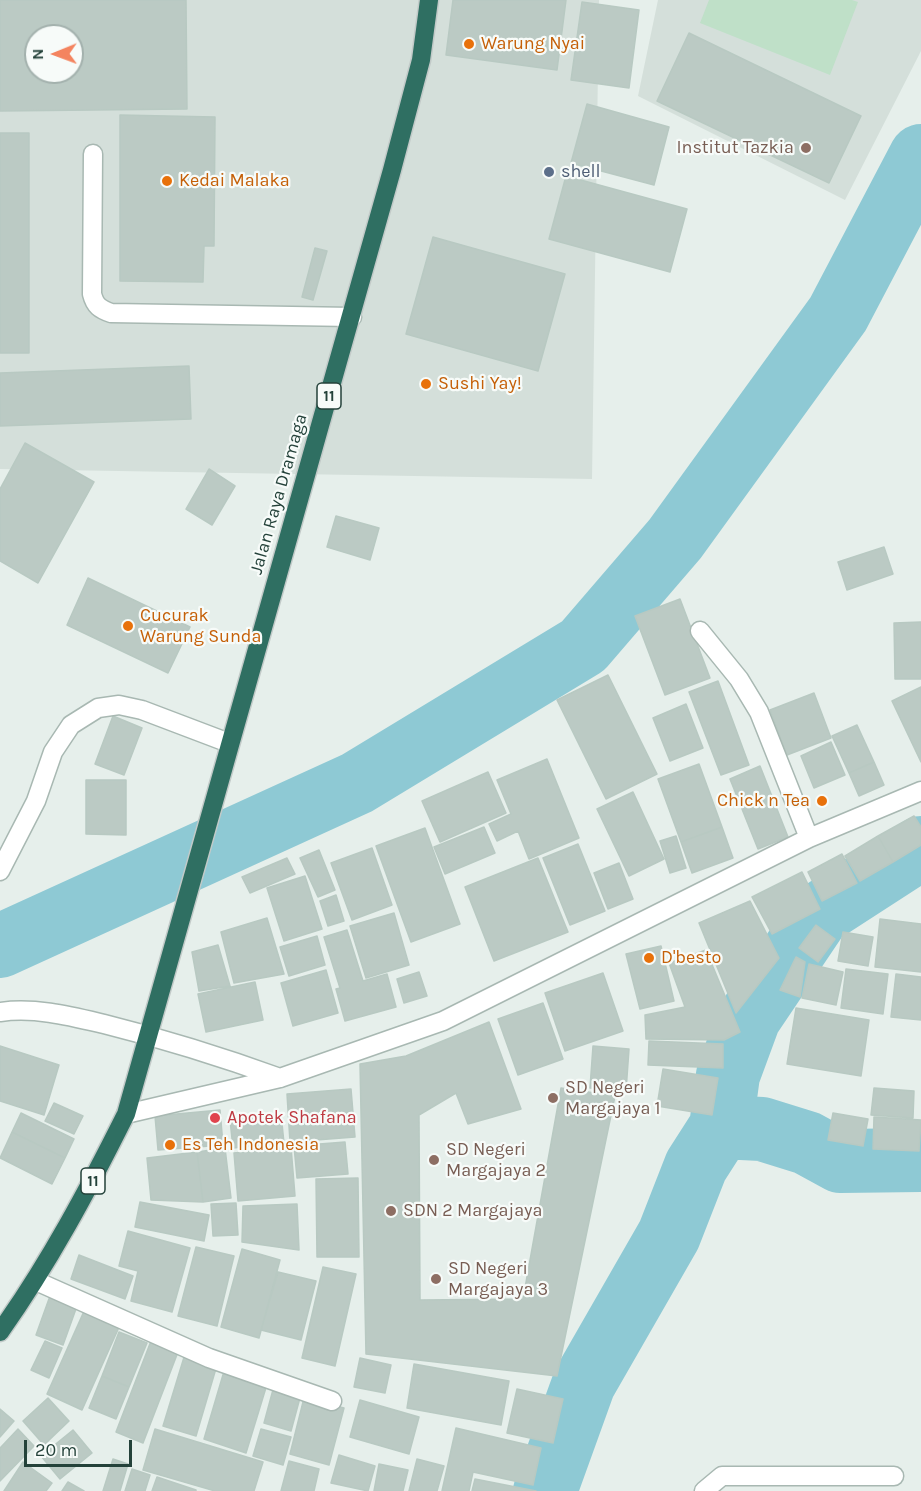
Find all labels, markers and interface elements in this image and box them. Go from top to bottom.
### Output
north arrow [24,24,84,84]
place label: Warung Nyai [481,33,585,55]
marker: Warung Nyai [462,37,476,51]
text: N [28,48,47,60]
place label: Institut Tazkia [676,137,794,159]
marker: Institut Tazkia [799,141,813,155]
place label: shell [561,161,601,183]
marker: shell [542,165,556,179]
place label: Kedai Malaka [179,170,290,192]
marker: Kedai Malaka [160,174,174,188]
place label: Sushi Yay! [438,373,522,395]
marker: Sushi Yay! [419,377,433,391]
road number: 11 [317,383,341,409]
street label: Jalan Raya Dramaga [246,411,312,577]
place label: Cucurak Warung Sunda [140,605,261,648]
marker: Cucurak Warung Sunda [121,619,135,633]
place label: Chick n Tea [717,790,810,812]
marker: Chick n Tea [815,794,829,808]
place label: D'besto [661,947,721,969]
marker: D'besto [642,951,656,965]
place label: SD Negeri Margajaya 1 [565,1077,661,1120]
marker: SD Negeri Margajaya 1 [546,1091,560,1105]
place label: Apotek Shafana [227,1107,357,1129]
marker: Apotek Shafana [208,1111,222,1125]
place label: Es Teh Indonesia [182,1134,319,1156]
marker: Es Teh Indonesia [163,1138,177,1152]
place label: SD Negeri Margajaya 2 [446,1139,546,1182]
marker: SD Negeri Margajaya 2 [427,1153,441,1167]
road number: 11 [81,1168,105,1194]
place label: SDN 2 Margajaya [403,1200,542,1222]
marker: SDN 2 Margajaya [384,1204,398,1218]
place label: SD Negeri Margajaya 3 [448,1258,548,1300]
marker: SD Negeri Margajaya 3 [429,1272,443,1286]
scale bar [27,1428,135,1466]
text: 20 m [35,1439,77,1461]

